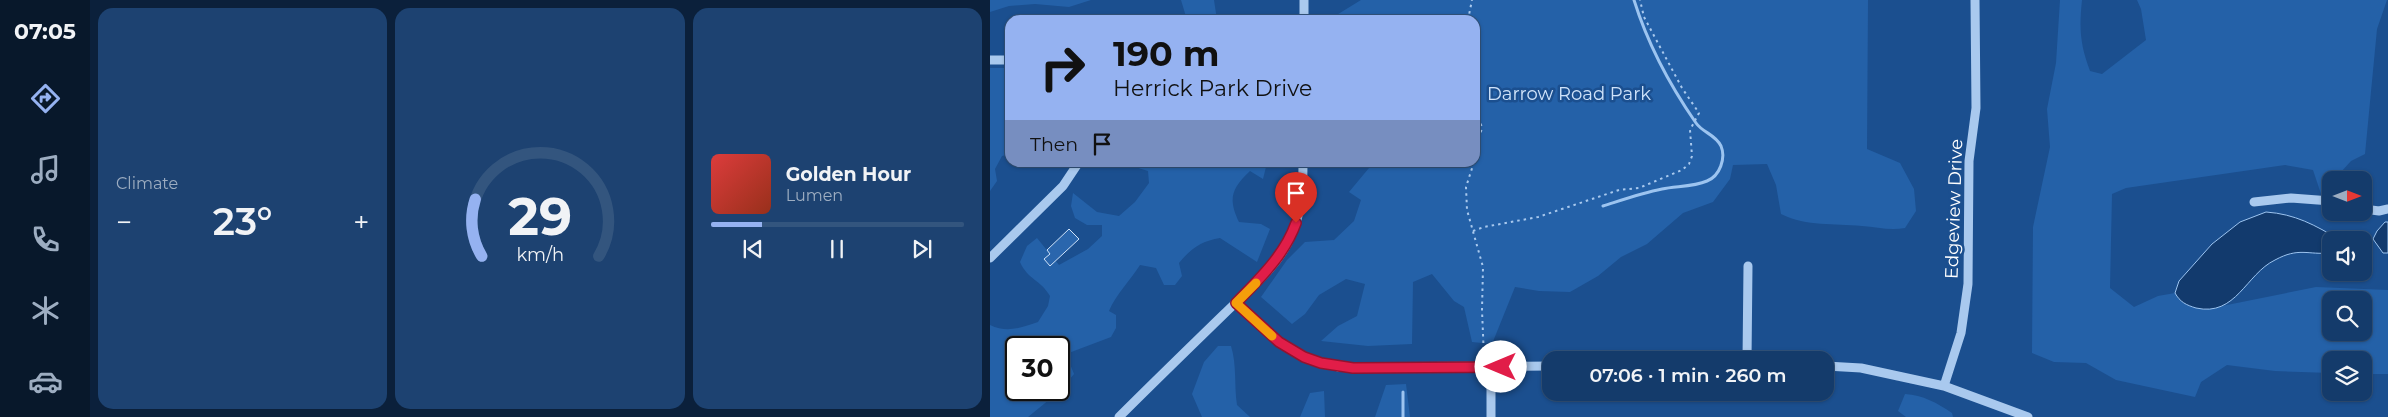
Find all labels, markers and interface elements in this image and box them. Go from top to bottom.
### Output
text: 07:05 [14,18,76,45]
text: 190 m [1113,32,1219,75]
icon: right [1030,35,1095,100]
text: Herrick Park Drive [1113,75,1312,102]
icon: directions [28,81,63,116]
park label: Darrow Road Park [1487,83,1651,105]
icon: arrive [1088,130,1116,158]
text: Then [1030,133,1078,156]
street label: Edgeview Drive [1941,138,1967,279]
icon: music [28,152,63,187]
text: Golden Hour [786,163,911,186]
north arrow [2322,171,2372,221]
map controls [2322,171,2372,401]
pin [1275,172,1317,223]
text: Climate [116,174,178,193]
icon: arrive [1282,179,1310,207]
text: 29 [508,185,572,248]
text: Lumen [786,186,843,205]
text: 23° [213,198,272,245]
text: − [116,205,132,239]
text: + [353,205,369,239]
icon: phone [28,222,63,257]
button: sound [2322,231,2372,281]
icon: previous [739,235,767,263]
icon: pause [823,235,851,263]
icon: next [908,235,936,263]
text: km/h [516,244,564,265]
button: search [2322,291,2372,341]
icon: climate [28,293,63,328]
speed limit sign: 30 [1005,336,1070,401]
position arrow [1474,340,1526,392]
button: layers [2322,351,2372,401]
icon: car [28,364,63,399]
text: 07:06 · 1 min · 260 m [1590,364,1786,387]

